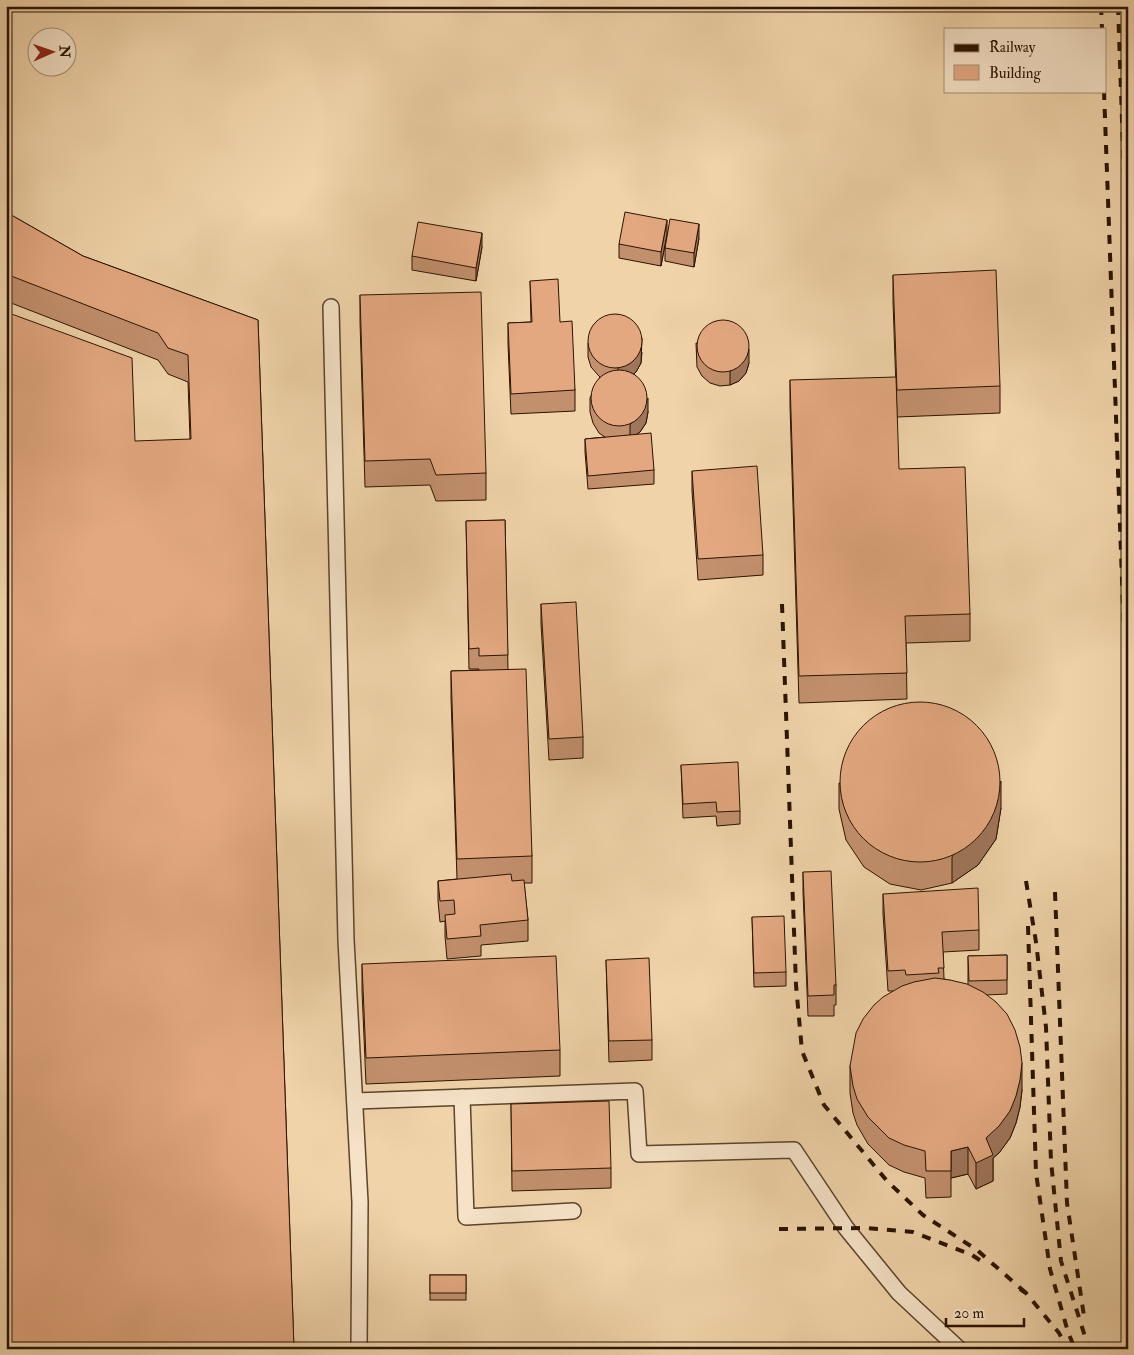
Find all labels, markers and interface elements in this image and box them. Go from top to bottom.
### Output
north arrow [28,28,78,78]
legend [944,28,1106,92]
text: Railway [989,38,1036,57]
text: N [56,44,73,59]
text: Building [989,64,1041,83]
scale bar [946,1295,1024,1327]
text: 20 m [954,1304,984,1323]

